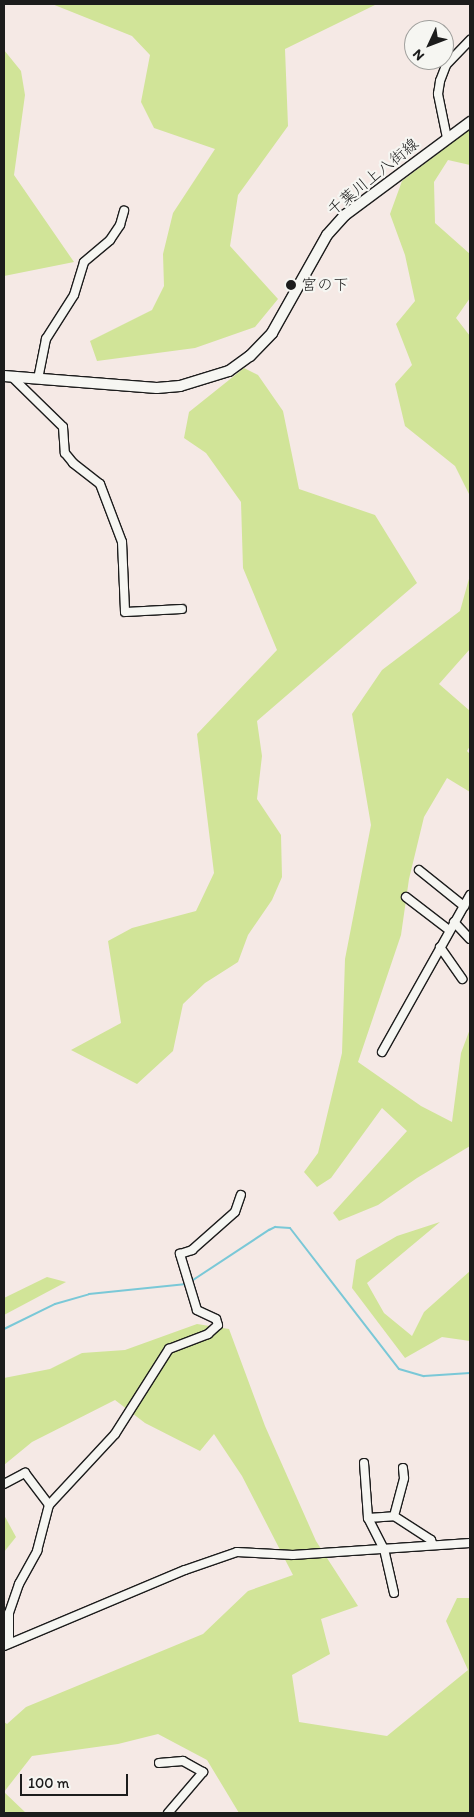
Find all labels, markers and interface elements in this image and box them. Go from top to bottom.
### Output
north arrow [404,20,454,70]
text: N [409,46,428,64]
street label: 千葉川上八街線 [323,134,423,220]
place label: 宮の下 [301,275,349,295]
marker: 宮の下 [285,279,297,291]
scale bar [22,1764,130,1796]
text: 100 m [28,1774,69,1792]

